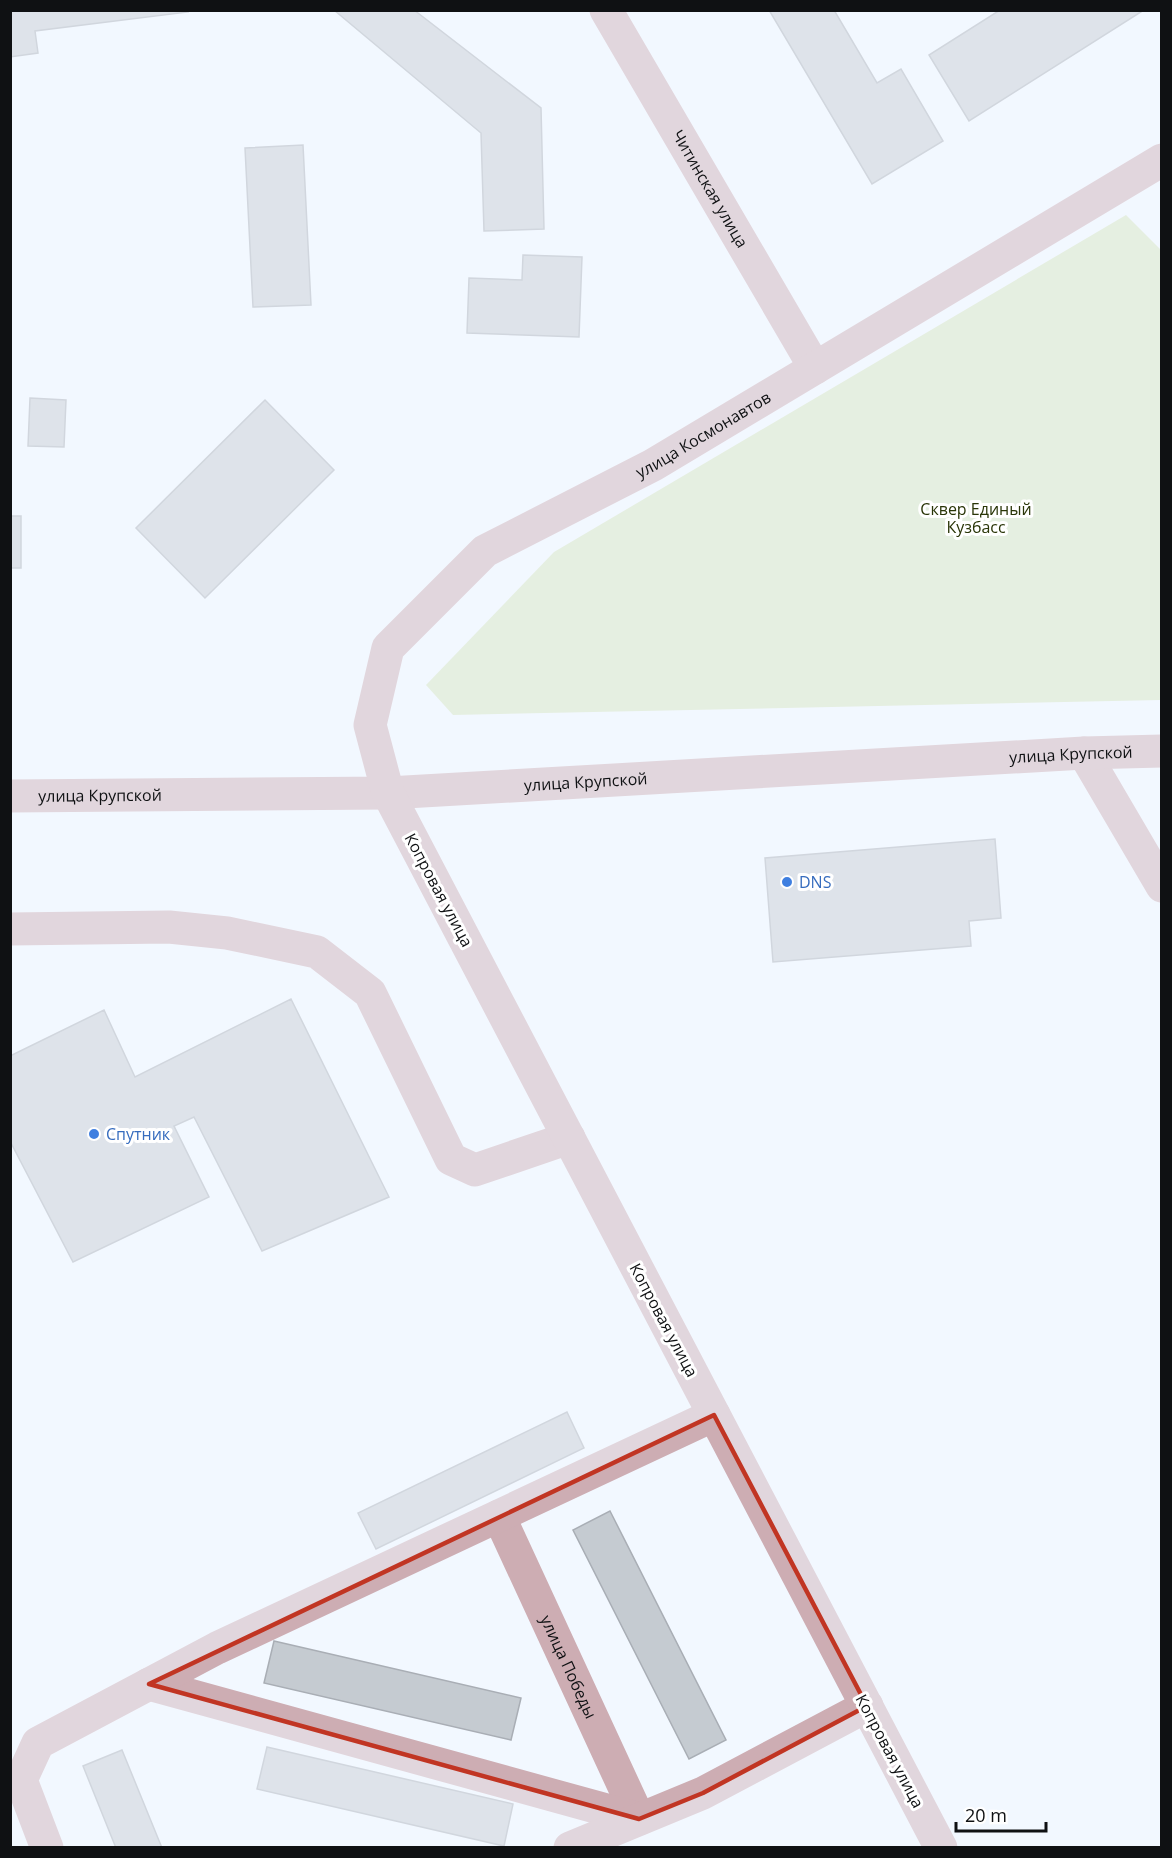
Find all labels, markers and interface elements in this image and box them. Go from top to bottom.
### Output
street label: Читинская улица [667,126,753,252]
street label: улица Космонавтов [632,386,775,483]
park label: Сквер Единый Кузбасс [920,498,1032,538]
street label: улица Крупской [1009,741,1133,768]
street label: улица Крупской [523,767,648,796]
street label: улица Крупской [38,784,162,807]
street label: Копровая улица [400,829,478,951]
place label: DNS [799,871,832,893]
marker: DNS [780,875,794,889]
place label: Спутник [106,1123,171,1145]
marker: Спутник [87,1127,101,1141]
street label: Копровая улица [625,1259,703,1381]
street label: улица Победы [535,1611,602,1722]
street label: Копровая улица [851,1690,929,1812]
scale bar [956,1795,1046,1833]
text: 20 m [965,1803,1007,1827]

